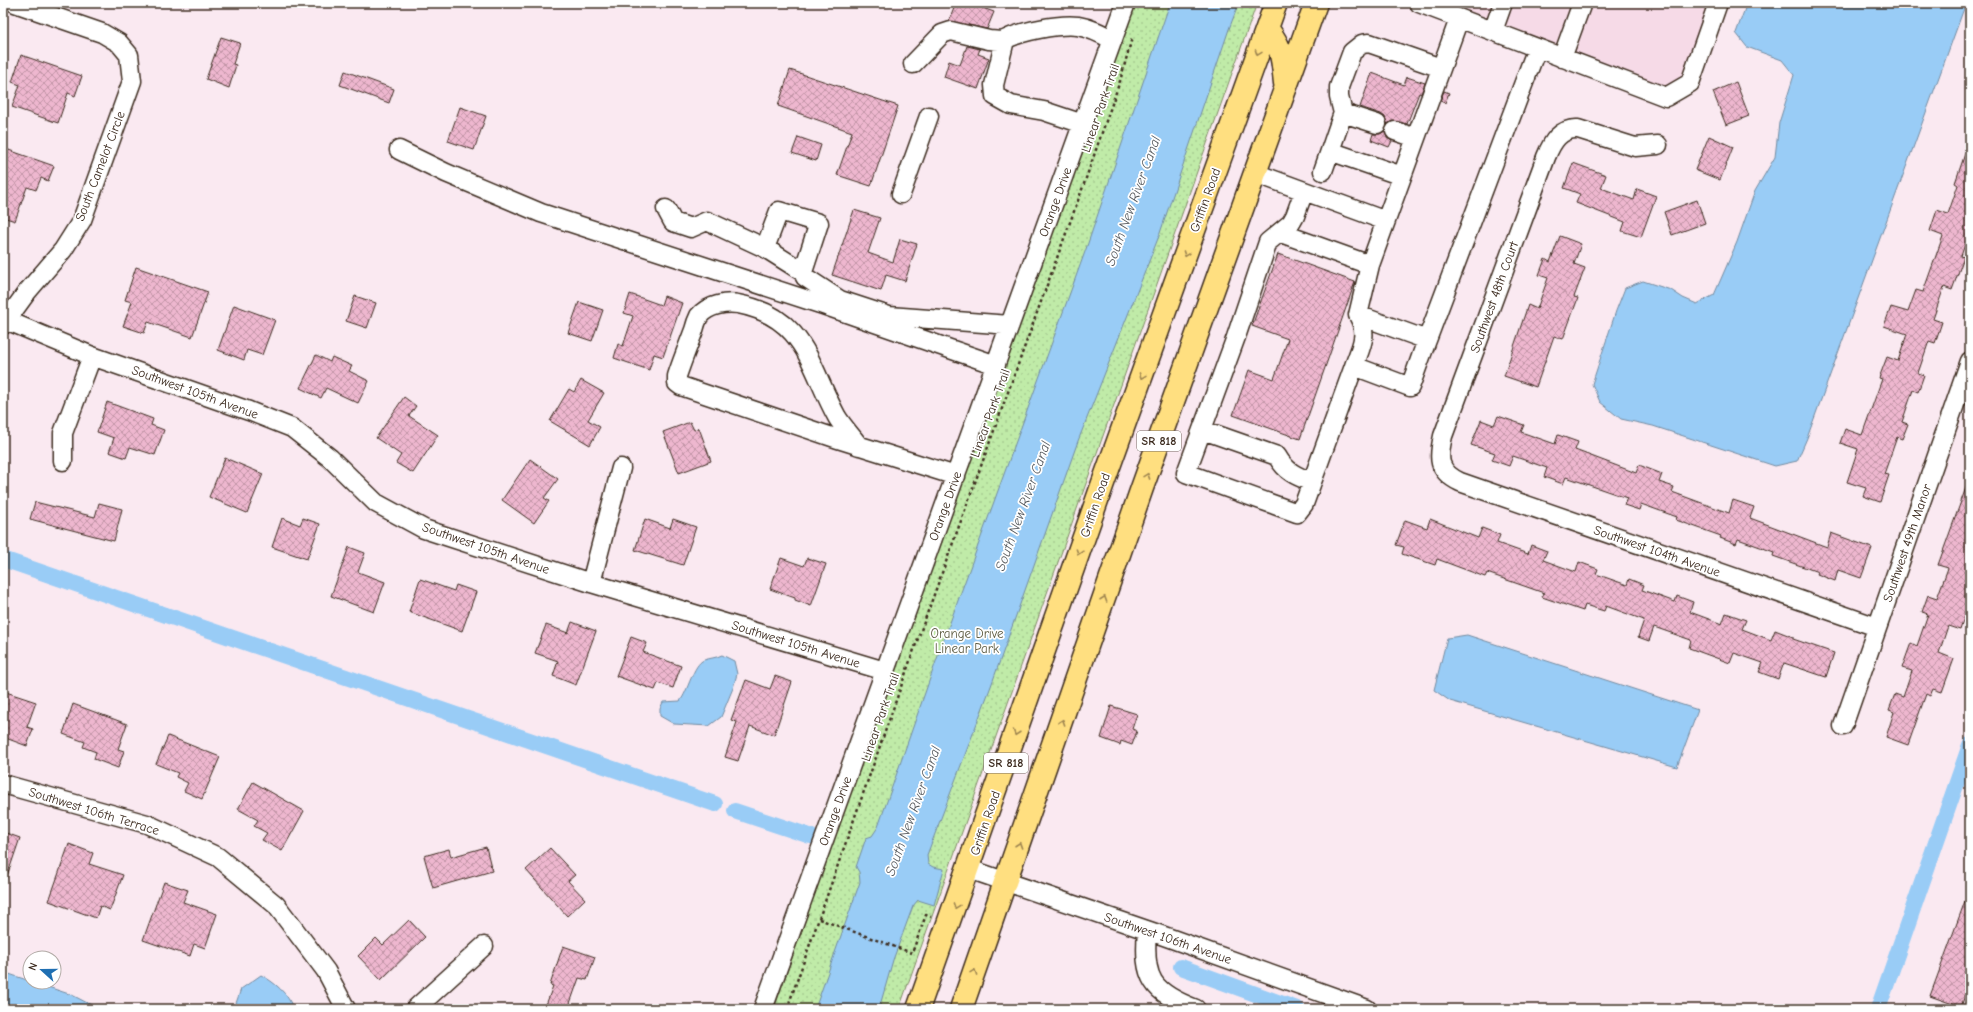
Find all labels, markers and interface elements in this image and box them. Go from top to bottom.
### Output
one-way arrow [1255,49,1263,56]
street label: Linear Park Trail [1078,62,1122,154]
street label: South Camelot Circle [72,108,128,223]
water label: South New River Canal [1102,133,1165,268]
street label: Orange Drive [1035,165,1075,239]
street label: Griffin Road [1186,166,1224,234]
street label: Southwest 48th Court [1467,238,1522,355]
one-way arrow [1182,251,1190,258]
street label: Southwest 105th Avenue [130,362,261,422]
street label: Linear Park Trail [967,367,1013,459]
one-way arrow [1138,373,1146,380]
road number: SR 818 [1137,431,1181,451]
water label: South New River Canal [992,438,1055,573]
street label: Orange Drive [925,469,965,543]
street label: Griffin Road [1077,471,1113,539]
one-way arrow [1142,472,1150,479]
street label: Southwest 49th Manor [1880,481,1935,604]
street label: Southwest 105th Avenue [420,519,552,577]
street label: Southwest 104th Avenue [1592,522,1723,580]
one-way arrow [1076,548,1084,555]
one-way arrow [1099,595,1108,602]
street label: Southwest 105th Avenue [730,617,863,671]
park label: Orange Drive Linear Park [931,626,1004,656]
street label: Linear Park Trail [858,671,902,763]
one-way arrow [1057,718,1065,725]
one-way arrow [1012,729,1021,736]
water label: South New River Canal [882,743,945,878]
road number: SR 818 [984,753,1028,773]
street label: Orange Drive [815,774,855,848]
street label: Southwest 106th Terrace [27,784,162,838]
street label: Griffin Road [967,789,1003,857]
one-way arrow [1015,841,1023,848]
one-way arrow [952,902,960,909]
street label: Southwest 106th Avenue [1102,909,1234,967]
north arrow [22,950,62,990]
text: N [26,961,40,972]
one-way arrow [969,969,978,976]

